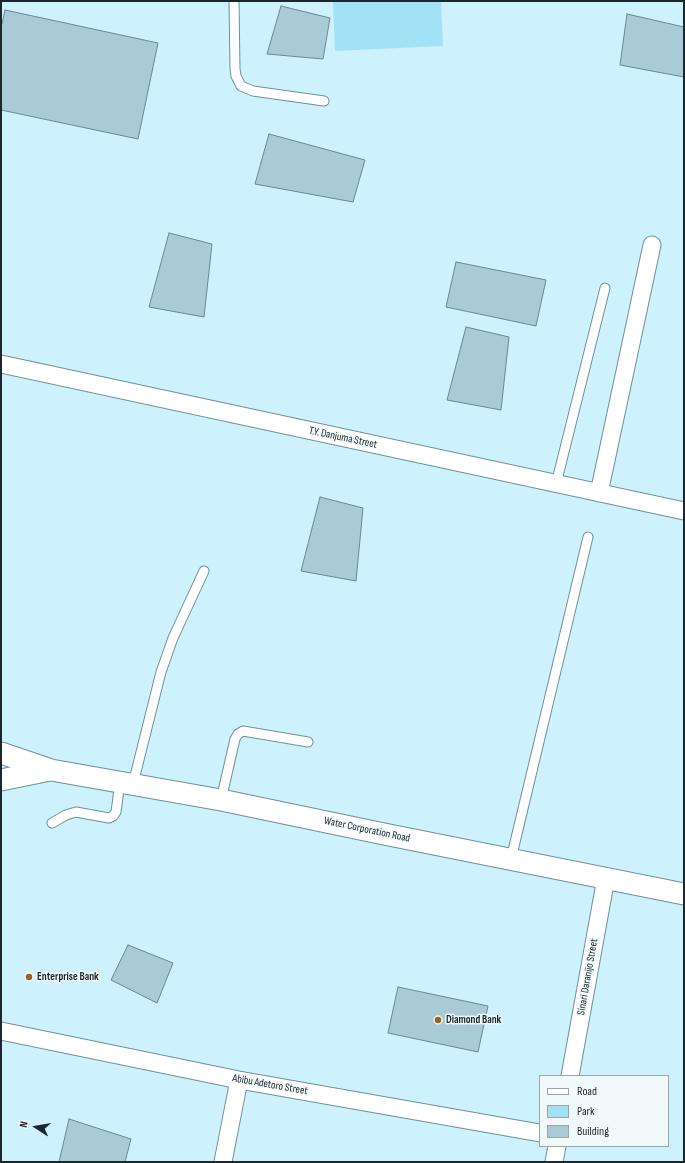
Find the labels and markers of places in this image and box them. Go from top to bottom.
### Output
place label: Enterprise Bank [37,970,99,984]
marker: Enterprise Bank [24,972,34,982]
place label: Diamond Bank [446,1013,501,1027]
marker: Diamond Bank [433,1015,443,1025]

